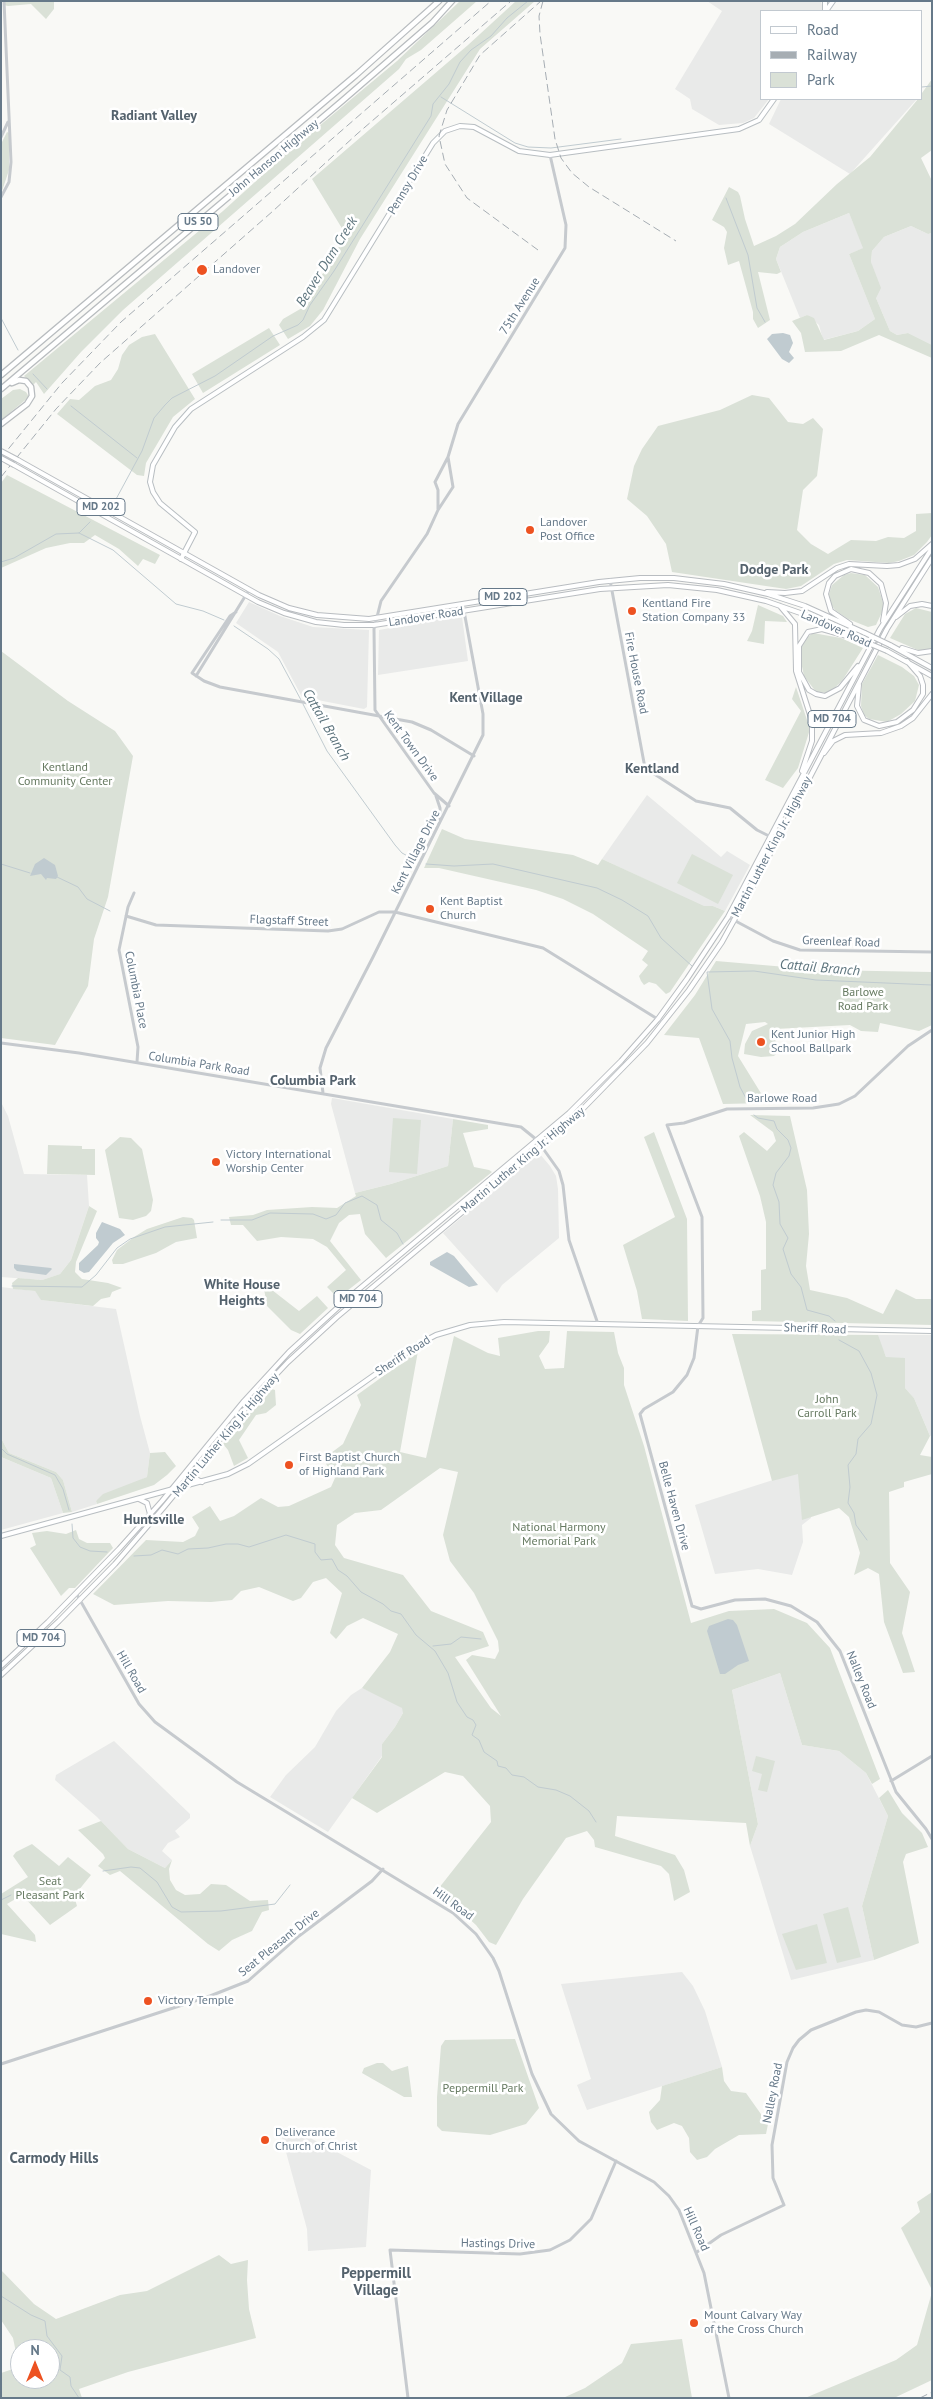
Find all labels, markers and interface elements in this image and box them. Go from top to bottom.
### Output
legend [760,10,923,100]
text: Road [807,20,839,39]
text: Railway [807,45,857,64]
text: Park [807,70,835,89]
district label: Radiant Valley [111,108,197,124]
street label: John Hanson Highway [226,116,322,200]
street label: Pennsy Drive [385,153,431,217]
road number: US 50 [178,213,218,230]
water label: Beaver Dam Creek [293,214,361,310]
marker: Landover [195,263,209,277]
place label: Landover [213,263,260,277]
street label: 75th Avenue [497,275,543,337]
road number: MD 202 [77,498,125,516]
place label: Landover Post Office [540,516,595,544]
marker: Landover Post Office [524,524,536,536]
district label: Dodge Park [740,562,808,578]
road number: MD 202 [479,588,527,606]
place label: Kentland Fire Station Company 33 [642,597,745,625]
street label: Landover Road [388,604,464,630]
marker: Kentland Fire Station Company 33 [626,605,638,617]
street label: Landover Road [799,607,873,651]
street label: Fire House Road [621,631,651,715]
water label: Cattail Branch [299,686,353,764]
district label: Kent Village [449,690,523,706]
street label: Kent Town Drive [381,708,441,784]
road number: MD 704 [808,711,856,728]
park label: Kentland Community Center [18,761,112,789]
district label: Kentland [625,761,679,777]
street label: Martin Luther King Jr. Highway [729,774,815,920]
street label: Kent Village Drive [389,808,443,896]
place label: Kent Baptist Church [440,895,503,923]
marker: Kent Baptist Church [424,903,436,915]
street label: Flagstaff Street [249,912,329,930]
street label: Greenleaf Road [802,933,880,951]
street label: Columbia Place [121,950,151,1030]
water label: Cattail Branch [779,956,861,980]
park label: Barlowe Road Park [838,986,888,1014]
place label: Kent Junior High School Ballpark [771,1028,855,1056]
marker: Kent Junior High School Ballpark [755,1036,767,1048]
street label: Columbia Park Road [147,1049,251,1079]
district label: Columbia Park [270,1073,356,1089]
street label: Barlowe Road [747,1092,817,1106]
street label: Martin Luther King Jr. Highway [458,1104,588,1216]
place label: Victory International Worship Center [226,1148,331,1176]
marker: Victory International Worship Center [210,1156,222,1168]
district label: White House Heights [204,1277,280,1310]
road number: MD 704 [334,1290,382,1308]
street label: Sheriff Road [783,1321,847,1337]
street label: Sheriff Road [373,1333,433,1379]
street label: Martin Luther King Jr. Highway [170,1370,282,1500]
park label: John Carroll Park [797,1393,857,1421]
place label: First Baptist Church of Highland Park [299,1451,400,1479]
marker: First Baptist Church of Highland Park [283,1459,295,1471]
street label: Belle Haven Drive [655,1460,693,1552]
district label: Huntsville [124,1512,184,1528]
park label: National Harmony Memorial Park [512,1521,606,1549]
road number: MD 704 [17,1630,65,1646]
street label: Hill Road [113,1648,149,1696]
street label: Nalley Road [843,1649,879,1711]
park label: Seat Pleasant Park [15,1875,85,1903]
street label: Hill Road [430,1884,476,1924]
street label: Seat Pleasant Drive [236,1906,322,1980]
place label: Victory Temple [158,1994,234,2008]
marker: Victory Temple [142,1995,154,2007]
street label: Nalley Road [760,2062,786,2124]
park label: Peppermill Park [443,2082,523,2096]
place label: Deliverance Church of Christ [275,2126,357,2154]
marker: Deliverance Church of Christ [259,2134,271,2146]
district label: Carmody Hills [9,2150,99,2168]
street label: Hill Road [680,2205,712,2253]
street label: Hastings Drive [461,2236,535,2252]
district label: Peppermill Village [341,2265,411,2300]
place label: Mount Calvary Way of the Cross Church [704,2309,804,2337]
marker: Mount Calvary Way of the Cross Church [688,2317,700,2329]
north arrow [10,2339,60,2389]
text: N [30,2341,40,2359]

